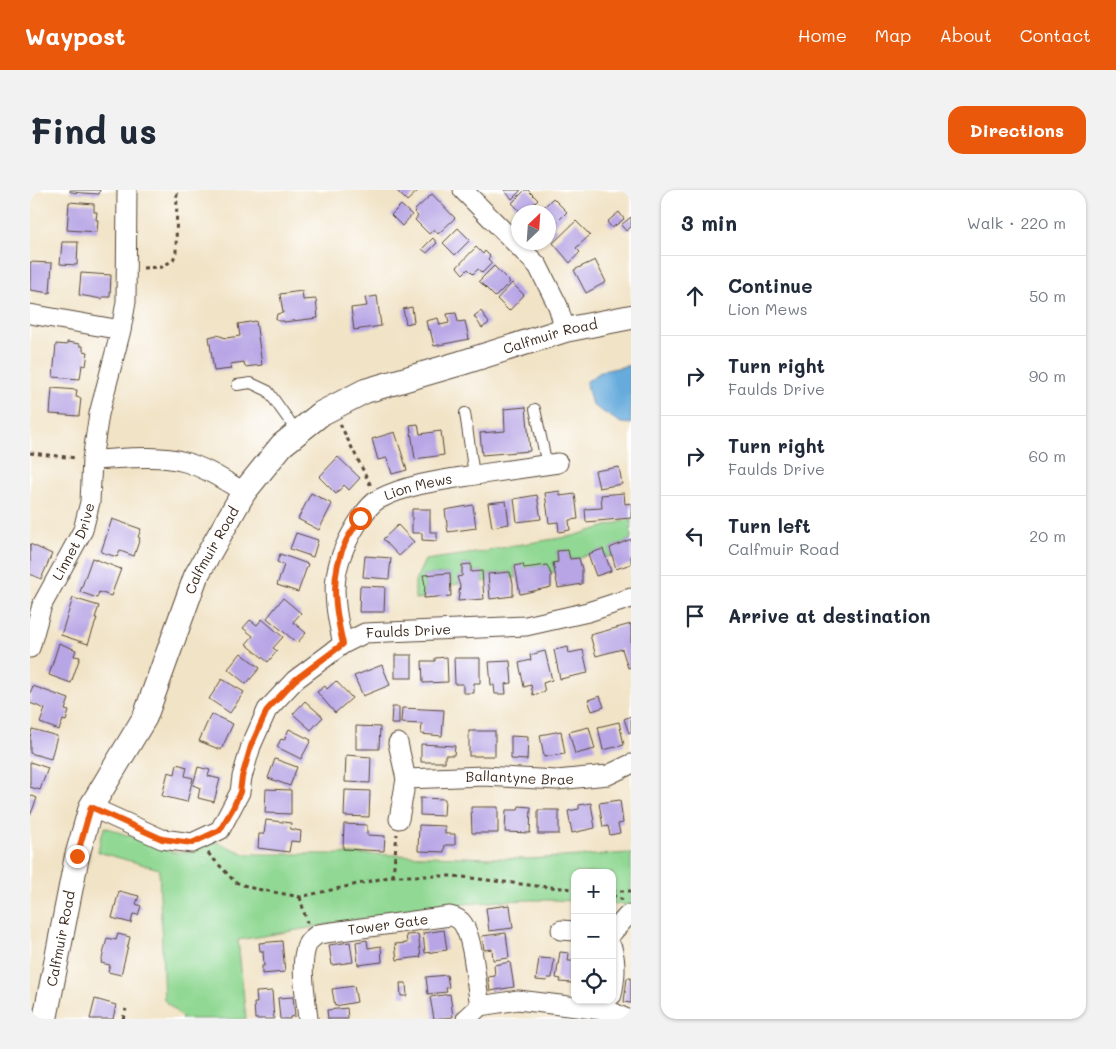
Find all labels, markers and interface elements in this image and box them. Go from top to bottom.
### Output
text: Waypost [25,20,126,51]
text: Home [798,23,847,47]
text: Map [875,23,911,47]
text: About [939,23,992,47]
text: Contact [1020,23,1091,47]
button: Directions [948,106,1086,154]
text: Find us [30,107,157,153]
north arrow [511,205,556,250]
text: 3 min [681,209,737,236]
text: Walk · 220 m [967,212,1066,233]
text: Continue [728,273,813,298]
icon: ahead [681,282,709,310]
text: 50 m [1029,285,1066,306]
text: Lion Mews [728,298,808,319]
street label: Calfmuir Road [501,314,599,358]
text: Turn right [728,353,825,378]
icon: right [681,362,709,390]
text: 90 m [1029,365,1066,386]
text: Faulds Drive [728,378,825,399]
text: Turn right [728,433,825,458]
icon: right [681,442,709,470]
text: 60 m [1029,445,1066,466]
text: Faulds Drive [728,458,825,479]
street label: Lion Mews [381,469,453,505]
street label: Linnet Drive [47,501,98,583]
street label: Calfmuir Road [180,503,243,597]
route start [349,507,372,530]
text: Turn left [728,513,811,538]
icon: left [681,522,709,550]
text: 20 m [1029,525,1066,546]
text: Calfmuir Road [728,538,839,559]
icon: arrive [681,602,709,630]
text: Arrive at destination [728,603,931,628]
street label: Faulds Drive [366,619,451,642]
street label: Ballantyne Brae [465,766,575,789]
route end [66,845,89,868]
map controls [571,869,616,1004]
button: + [571,869,616,914]
street label: Calfmuir Road [42,889,79,988]
street label: Tower Gate [346,909,429,939]
button: − [571,914,616,959]
button: locate [571,959,616,1004]

